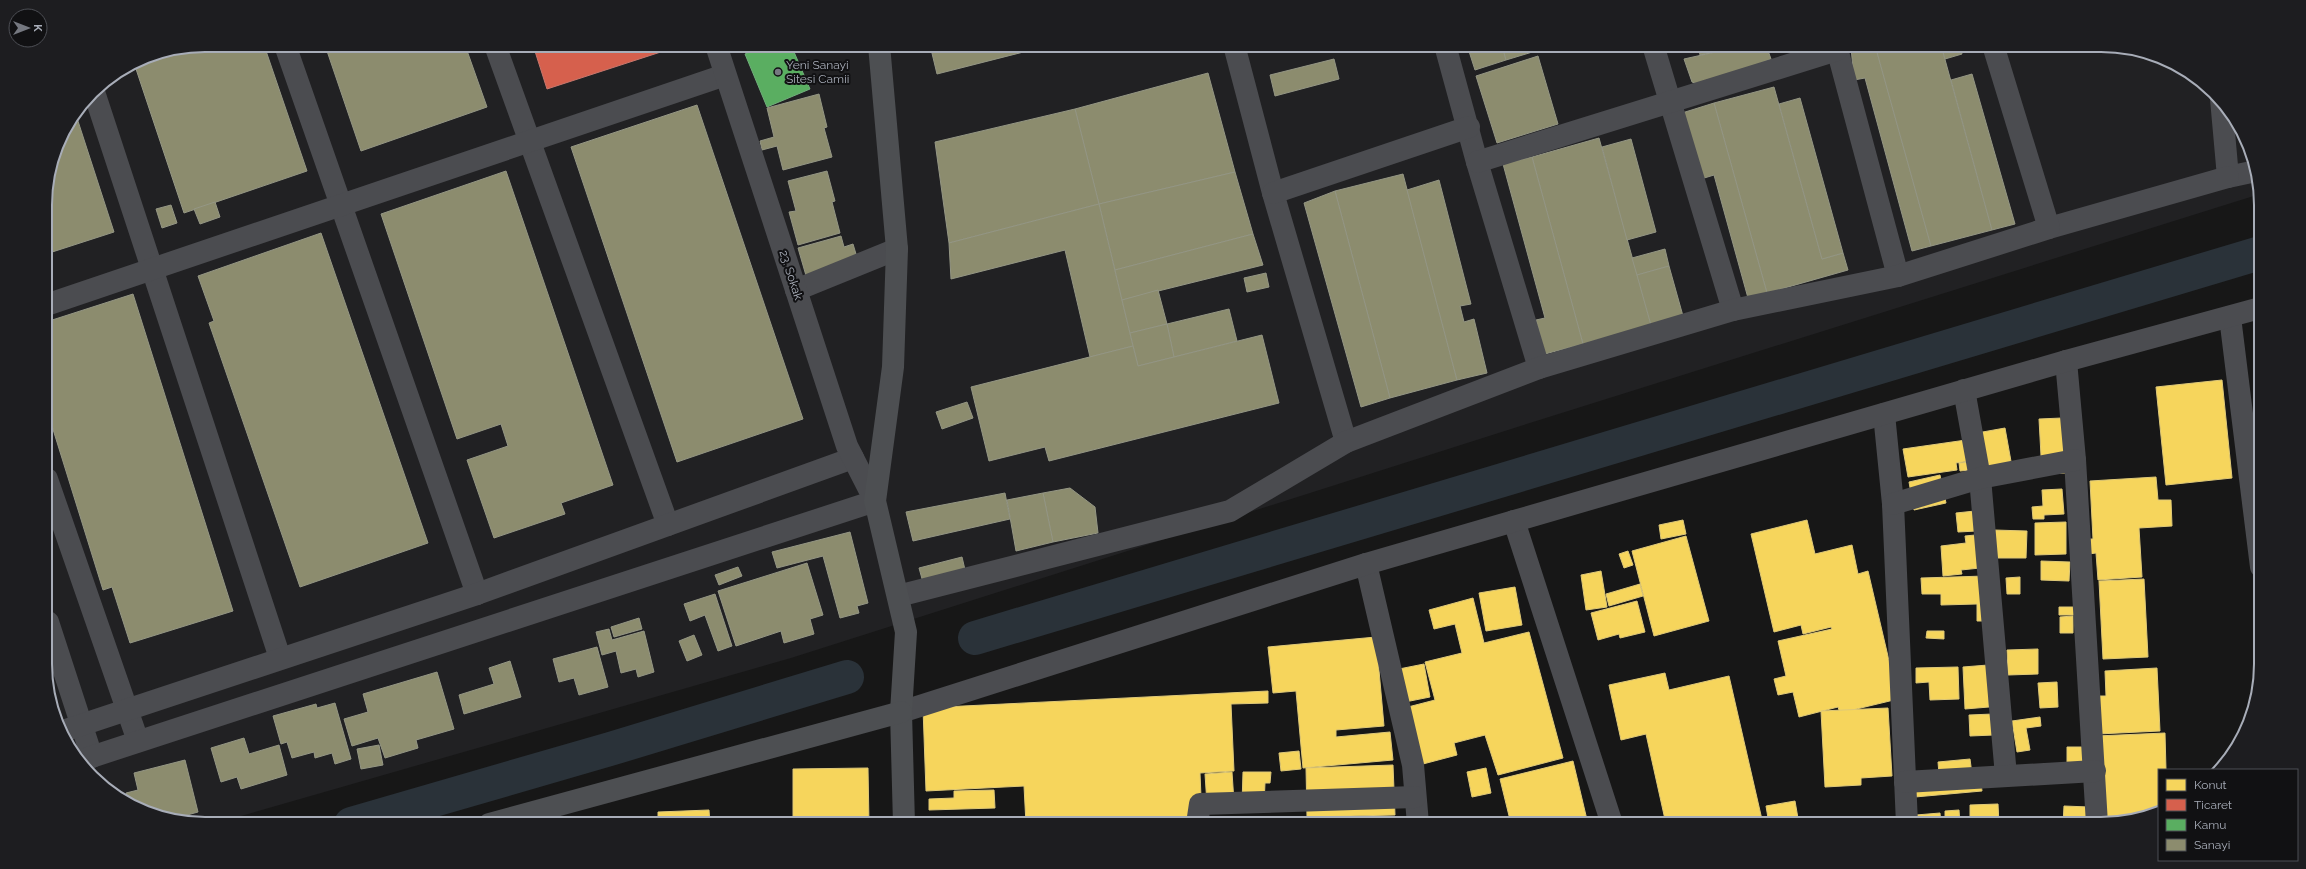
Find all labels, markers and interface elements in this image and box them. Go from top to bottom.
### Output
north arrow [8,8,48,48]
text: K [31,24,44,32]
place label: Yeni Sanayi Sitesi Camii [786,58,849,86]
marker: Yeni Sanayi Sitesi Camii [773,67,783,77]
street label: 23. Sokak [776,248,806,302]
legend [2158,769,2298,861]
text: Konut [2194,778,2227,792]
text: Ticaret [2194,798,2232,812]
text: Kamu [2194,818,2226,832]
text: Sanayi [2194,838,2230,852]

